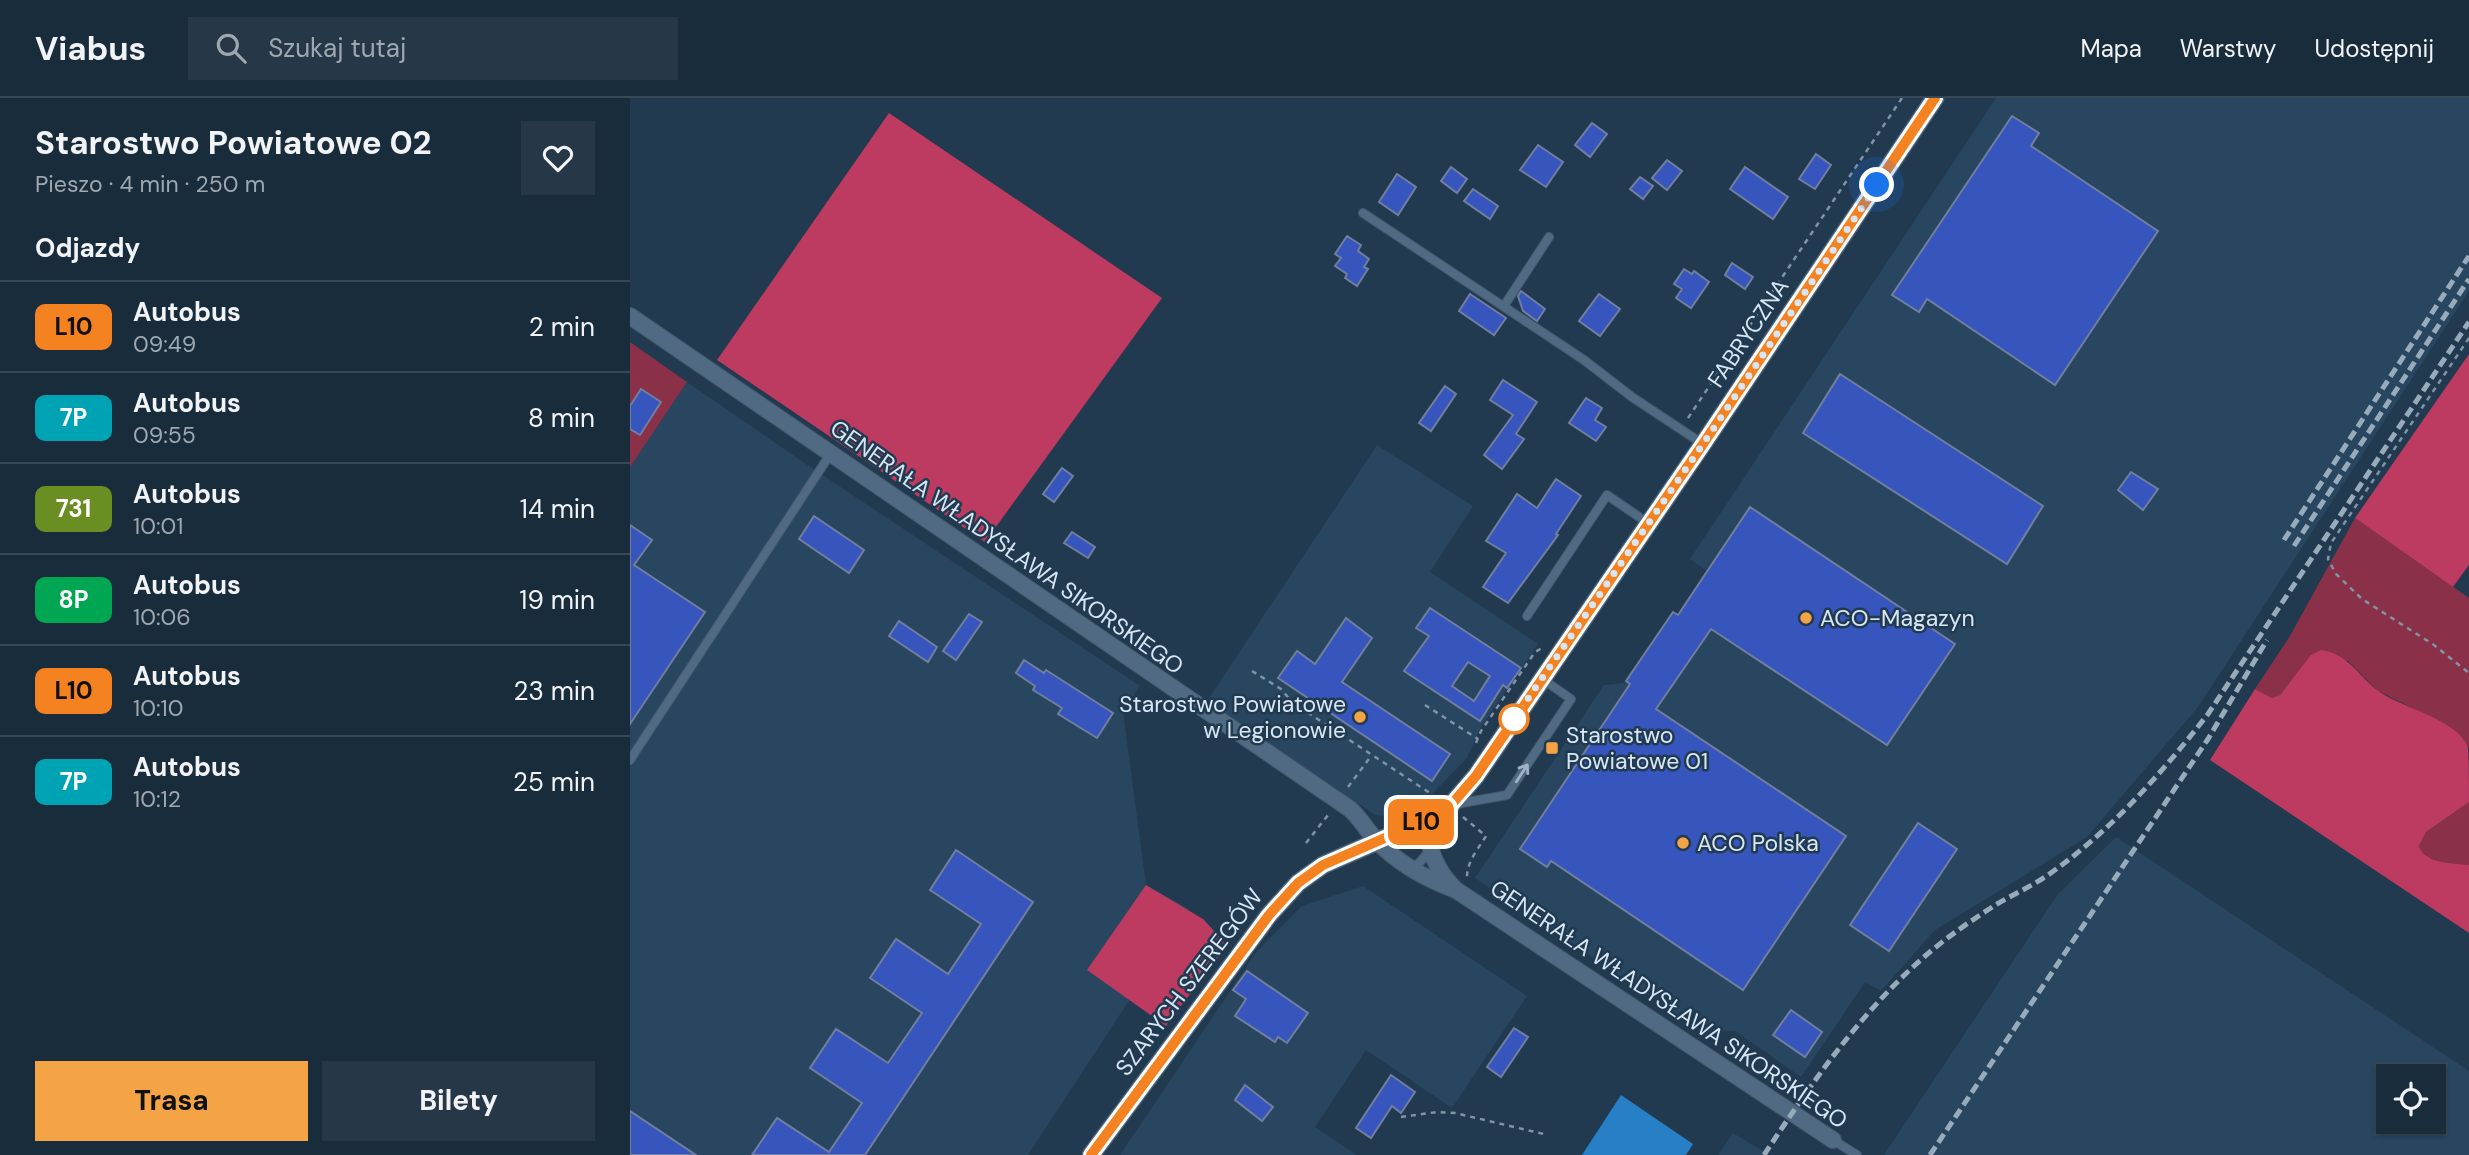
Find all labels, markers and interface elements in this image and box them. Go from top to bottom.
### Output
search box [188,17,678,80]
text: Viabus [35,27,146,70]
icon: search [212,29,250,67]
text: Szukaj tutaj [268,31,406,65]
text: Mapa [2080,33,2142,64]
text: Warstwy [2180,33,2276,64]
text: Udostępnij [2314,33,2434,64]
text: Starostwo Powiatowe 02 [35,121,432,164]
button: heart [521,121,595,195]
your location [1859,167,1894,202]
text: Pieszo · 4 min · 250 m [35,169,265,199]
text: Odjazdy [35,231,140,265]
street label: FABRYCZNA [1701,273,1795,393]
text: Autobus [133,295,241,329]
text: 2 min [529,310,595,344]
text: L10 [54,311,93,342]
text: 09:49 [133,329,196,359]
text: Autobus [133,386,241,420]
text: 8 min [528,401,595,435]
text: 7P [60,402,87,433]
street label: GENERAŁA WŁADYSŁAWA SIKORSKIEGO [825,413,1189,681]
text: 09:55 [133,420,196,450]
text: Autobus [133,477,241,511]
text: 14 min [520,492,595,526]
text: 731 [56,493,91,524]
text: 10:01 [133,511,183,541]
text: Autobus [133,568,241,602]
text: 19 min [519,583,595,617]
text: 8P [59,584,88,615]
text: 10:06 [133,602,191,632]
place label: ACO-Magazyn [1820,603,1975,633]
marker: ACO-Magazyn [1798,610,1814,626]
text: Autobus [133,659,241,693]
text: 23 min [513,674,595,708]
text: L10 [54,675,93,706]
place label: Starostwo Powiatowe w Legionowie [1119,689,1346,745]
text: 10:10 [133,693,183,723]
unlabelled marker [1499,704,1529,734]
marker: Starostwo Powiatowe w Legionowie [1352,709,1368,725]
place label: Starostwo Powiatowe 01 [1566,720,1708,776]
marker: Starostwo Powiatowe 01 [1544,740,1560,756]
text: Autobus [133,750,241,784]
one-way arrow [1515,764,1529,784]
text: 25 min [513,765,595,799]
text: 7P [60,766,87,797]
text: 10:12 [133,784,181,814]
line badge: L10 [1381,799,1461,845]
text: L10 [1402,806,1440,837]
place label: ACO Polska [1697,828,1819,858]
marker: ACO Polska [1675,835,1691,851]
street label: GENERAŁA WŁADYSŁAWA SIKORSKIEGO [1485,873,1853,1135]
street label: SZARYCH SZEREGÓW [1109,882,1269,1082]
button: Trasa [35,1061,308,1141]
button: Bilety [322,1061,595,1141]
map controls [2376,1064,2446,1134]
button: locate [2376,1064,2446,1134]

